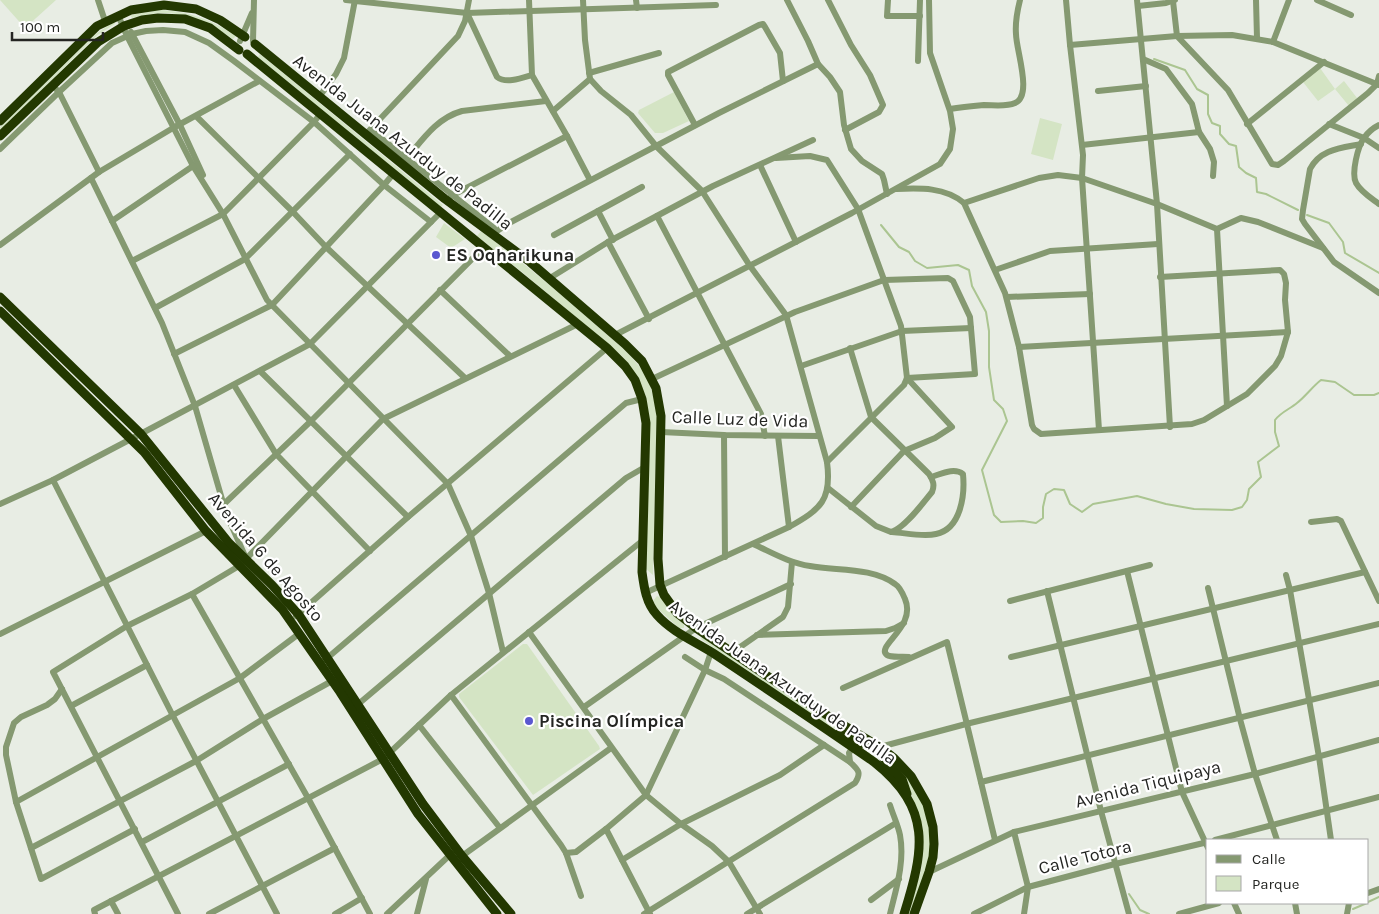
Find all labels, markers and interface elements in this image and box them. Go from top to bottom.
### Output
scale bar [12,10,104,42]
text: 100 m [20,18,60,36]
street label: Avenida Juana Azurduy de Padilla [289,49,517,235]
place label: ES Oqharikuna [446,244,574,266]
marker: ES Oqharikuna [430,249,442,261]
street label: Calle Luz de Vida [671,406,809,432]
street label: Avenida 6 de Agosto [204,488,328,626]
street label: Avenida Juana Azurduy de Padilla [665,595,901,769]
place label: Piscina Olímpica [539,710,684,732]
marker: Piscina Olímpica [523,715,535,727]
street label: Avenida Tiquipaya [1073,755,1223,813]
street label: Calle Totora [1036,835,1134,879]
legend [1206,839,1369,904]
text: Calle [1252,850,1286,868]
text: Parque [1252,875,1300,893]

